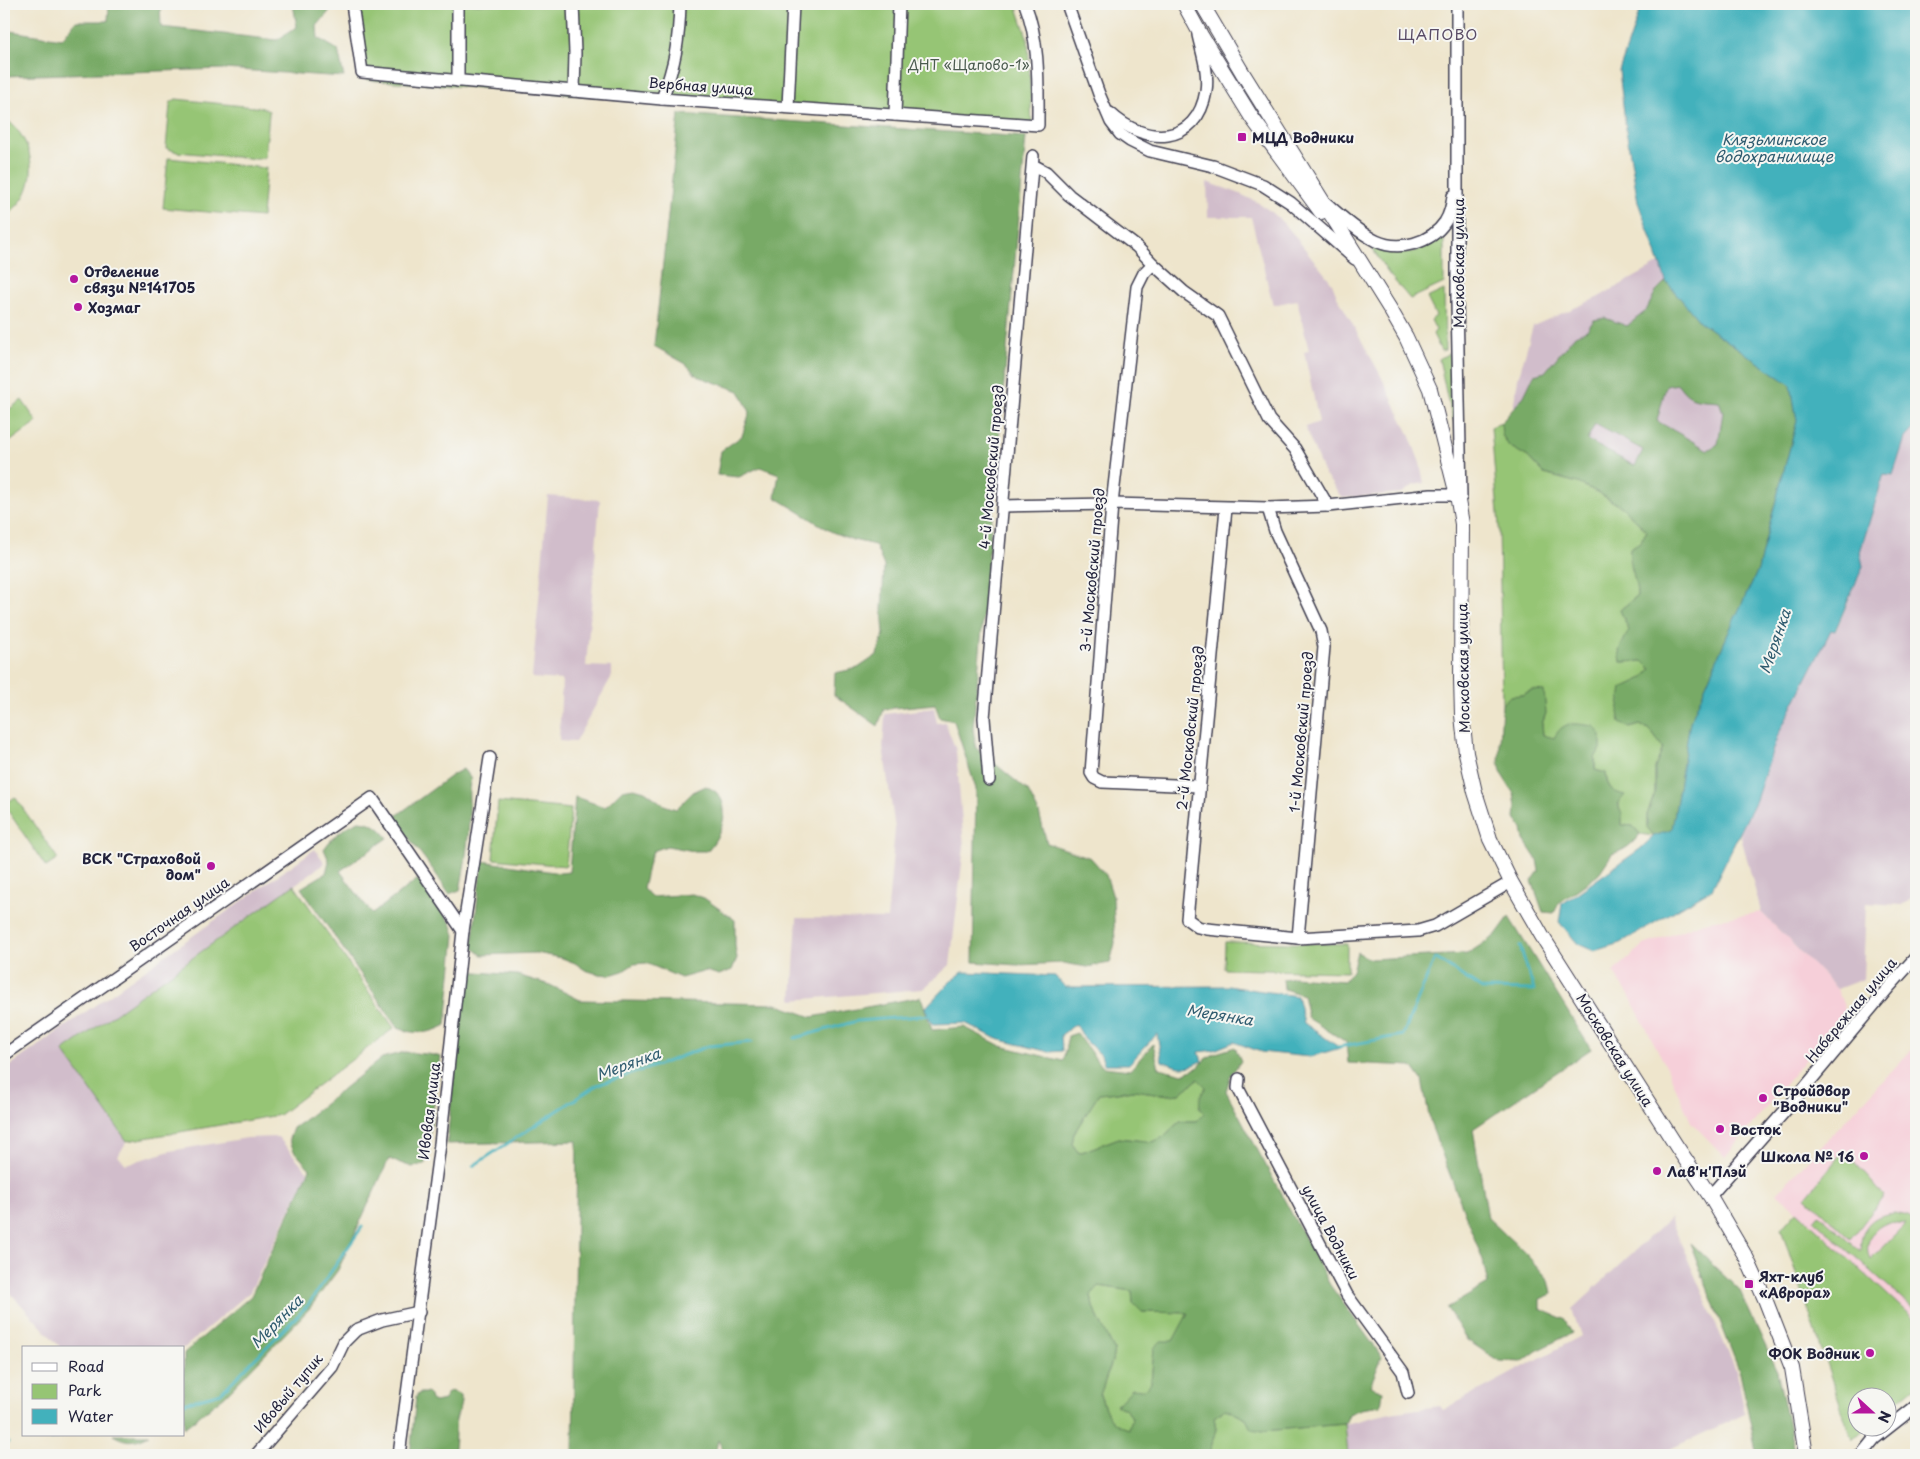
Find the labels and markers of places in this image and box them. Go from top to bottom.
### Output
place label: МЦД Водники [1252,127,1355,148]
marker: МЦД Водники [1236,131,1248,143]
place label: Отделение связи №141705 [84,261,196,298]
marker: Отделение связи №141705 [68,273,80,285]
place label: Хозмаг [88,297,141,318]
marker: Хозмаг [72,301,84,313]
place label: ВСК "Страховой дом" [82,848,201,885]
marker: ВСК "Страховой дом" [205,860,217,872]
place label: Стройдвор "Водники" [1773,1080,1850,1117]
marker: Стройдвор "Водники" [1757,1092,1769,1104]
place label: Восток [1730,1119,1781,1140]
marker: Восток [1714,1123,1726,1135]
place label: Школа № 16 [1761,1146,1854,1167]
marker: Школа № 16 [1858,1150,1870,1162]
place label: Лав'н'Плэй [1667,1161,1746,1182]
marker: Лав'н'Плэй [1651,1165,1663,1177]
place label: Яхт-клуб «Аврора» [1758,1266,1831,1303]
marker: Яхт-клуб «Аврора» [1743,1278,1755,1290]
place label: ФОК Водник [1769,1343,1860,1364]
marker: ФОК Водник [1864,1347,1876,1359]

